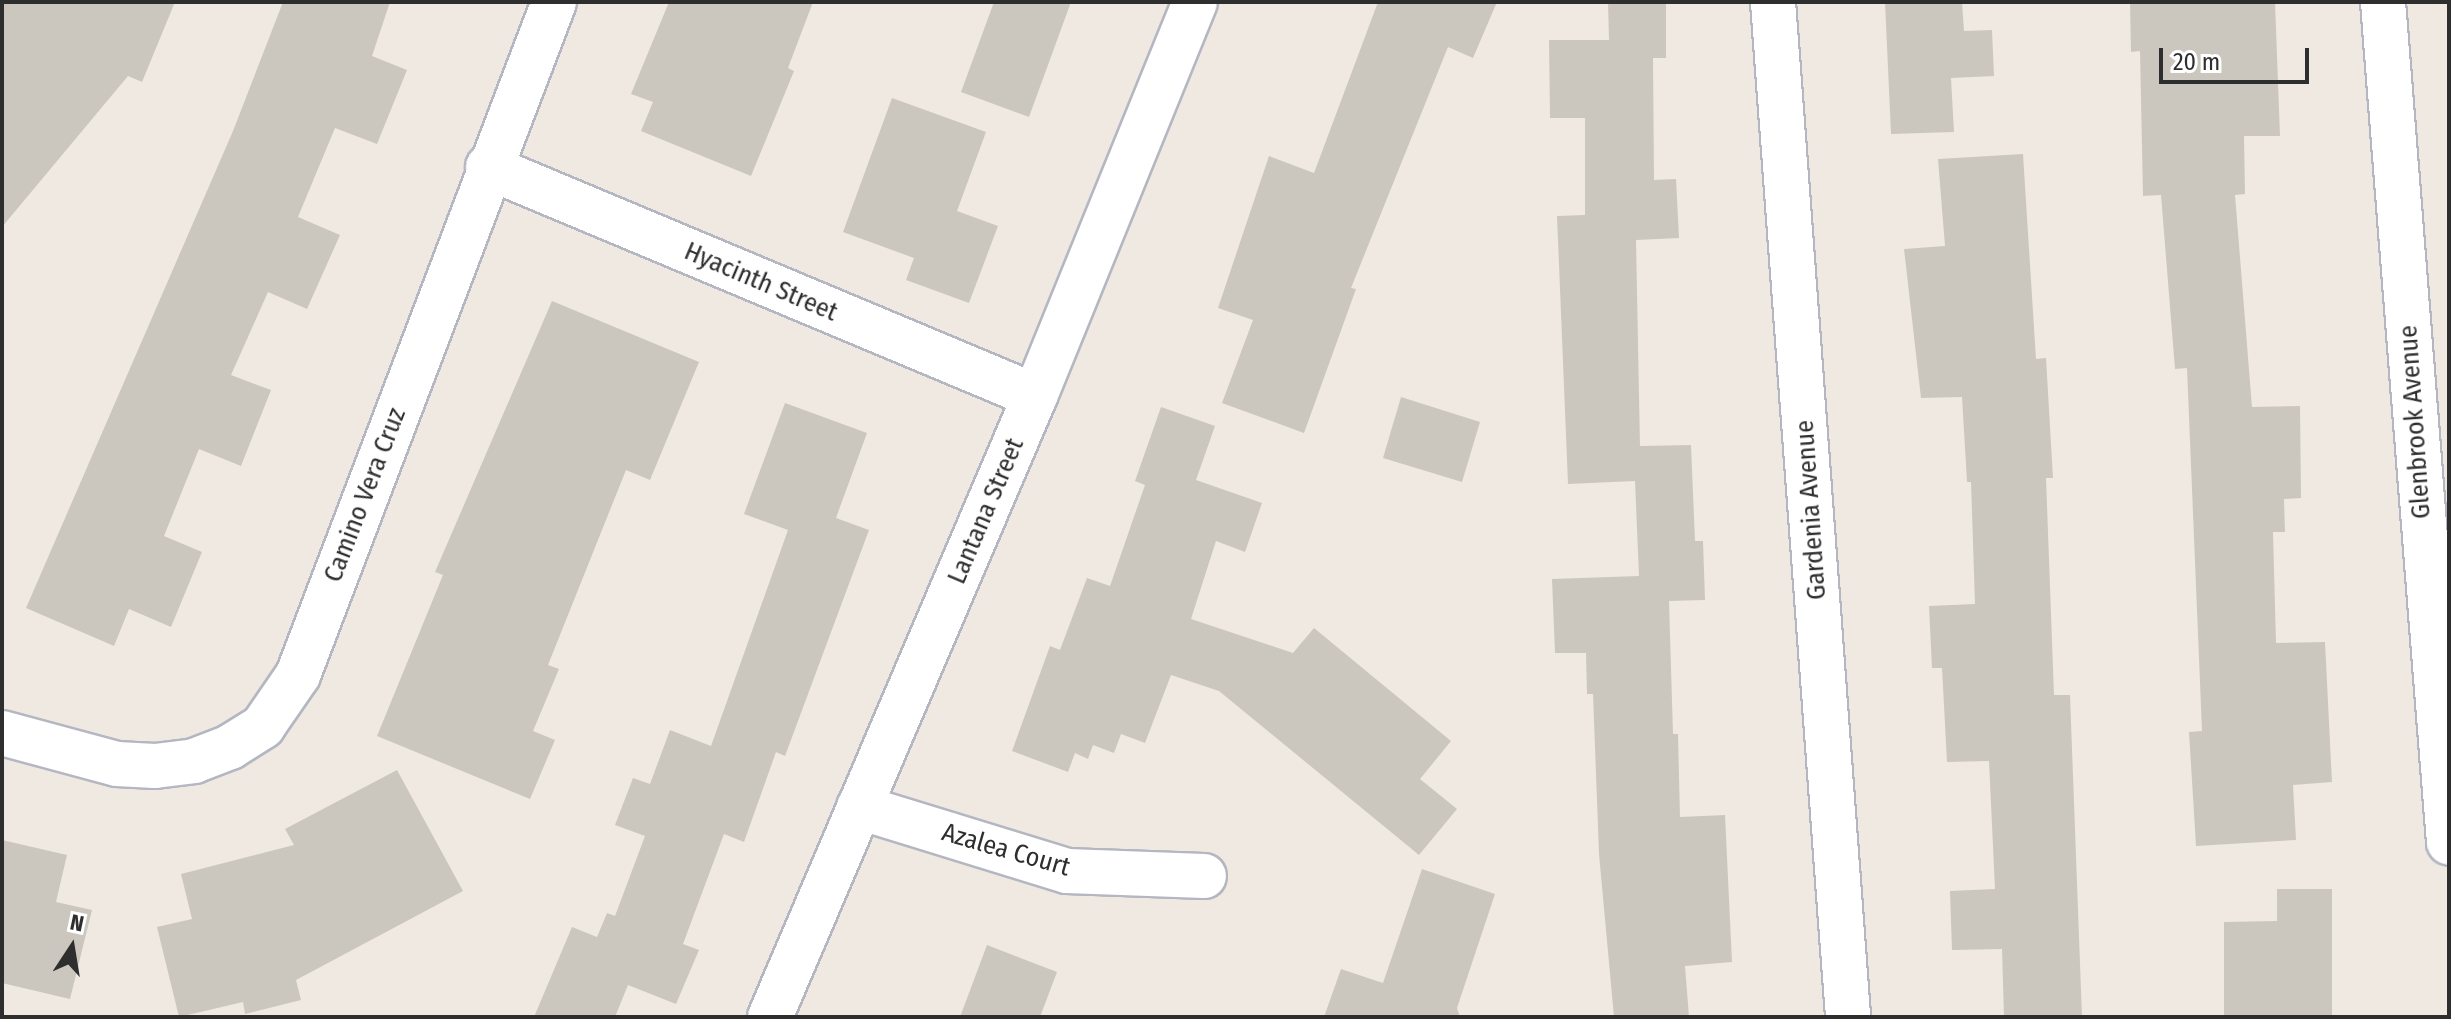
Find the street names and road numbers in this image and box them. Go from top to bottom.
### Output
street label: Hyacinth Street [680,236,842,328]
street label: Glenbrook Avenue [2393,324,2437,520]
street label: Camino Vera Cruz [317,404,413,586]
street label: Gardenia Avenue [1789,419,1833,601]
street label: Lantana Street [941,433,1031,589]
street label: Azalea Court [938,817,1074,883]

